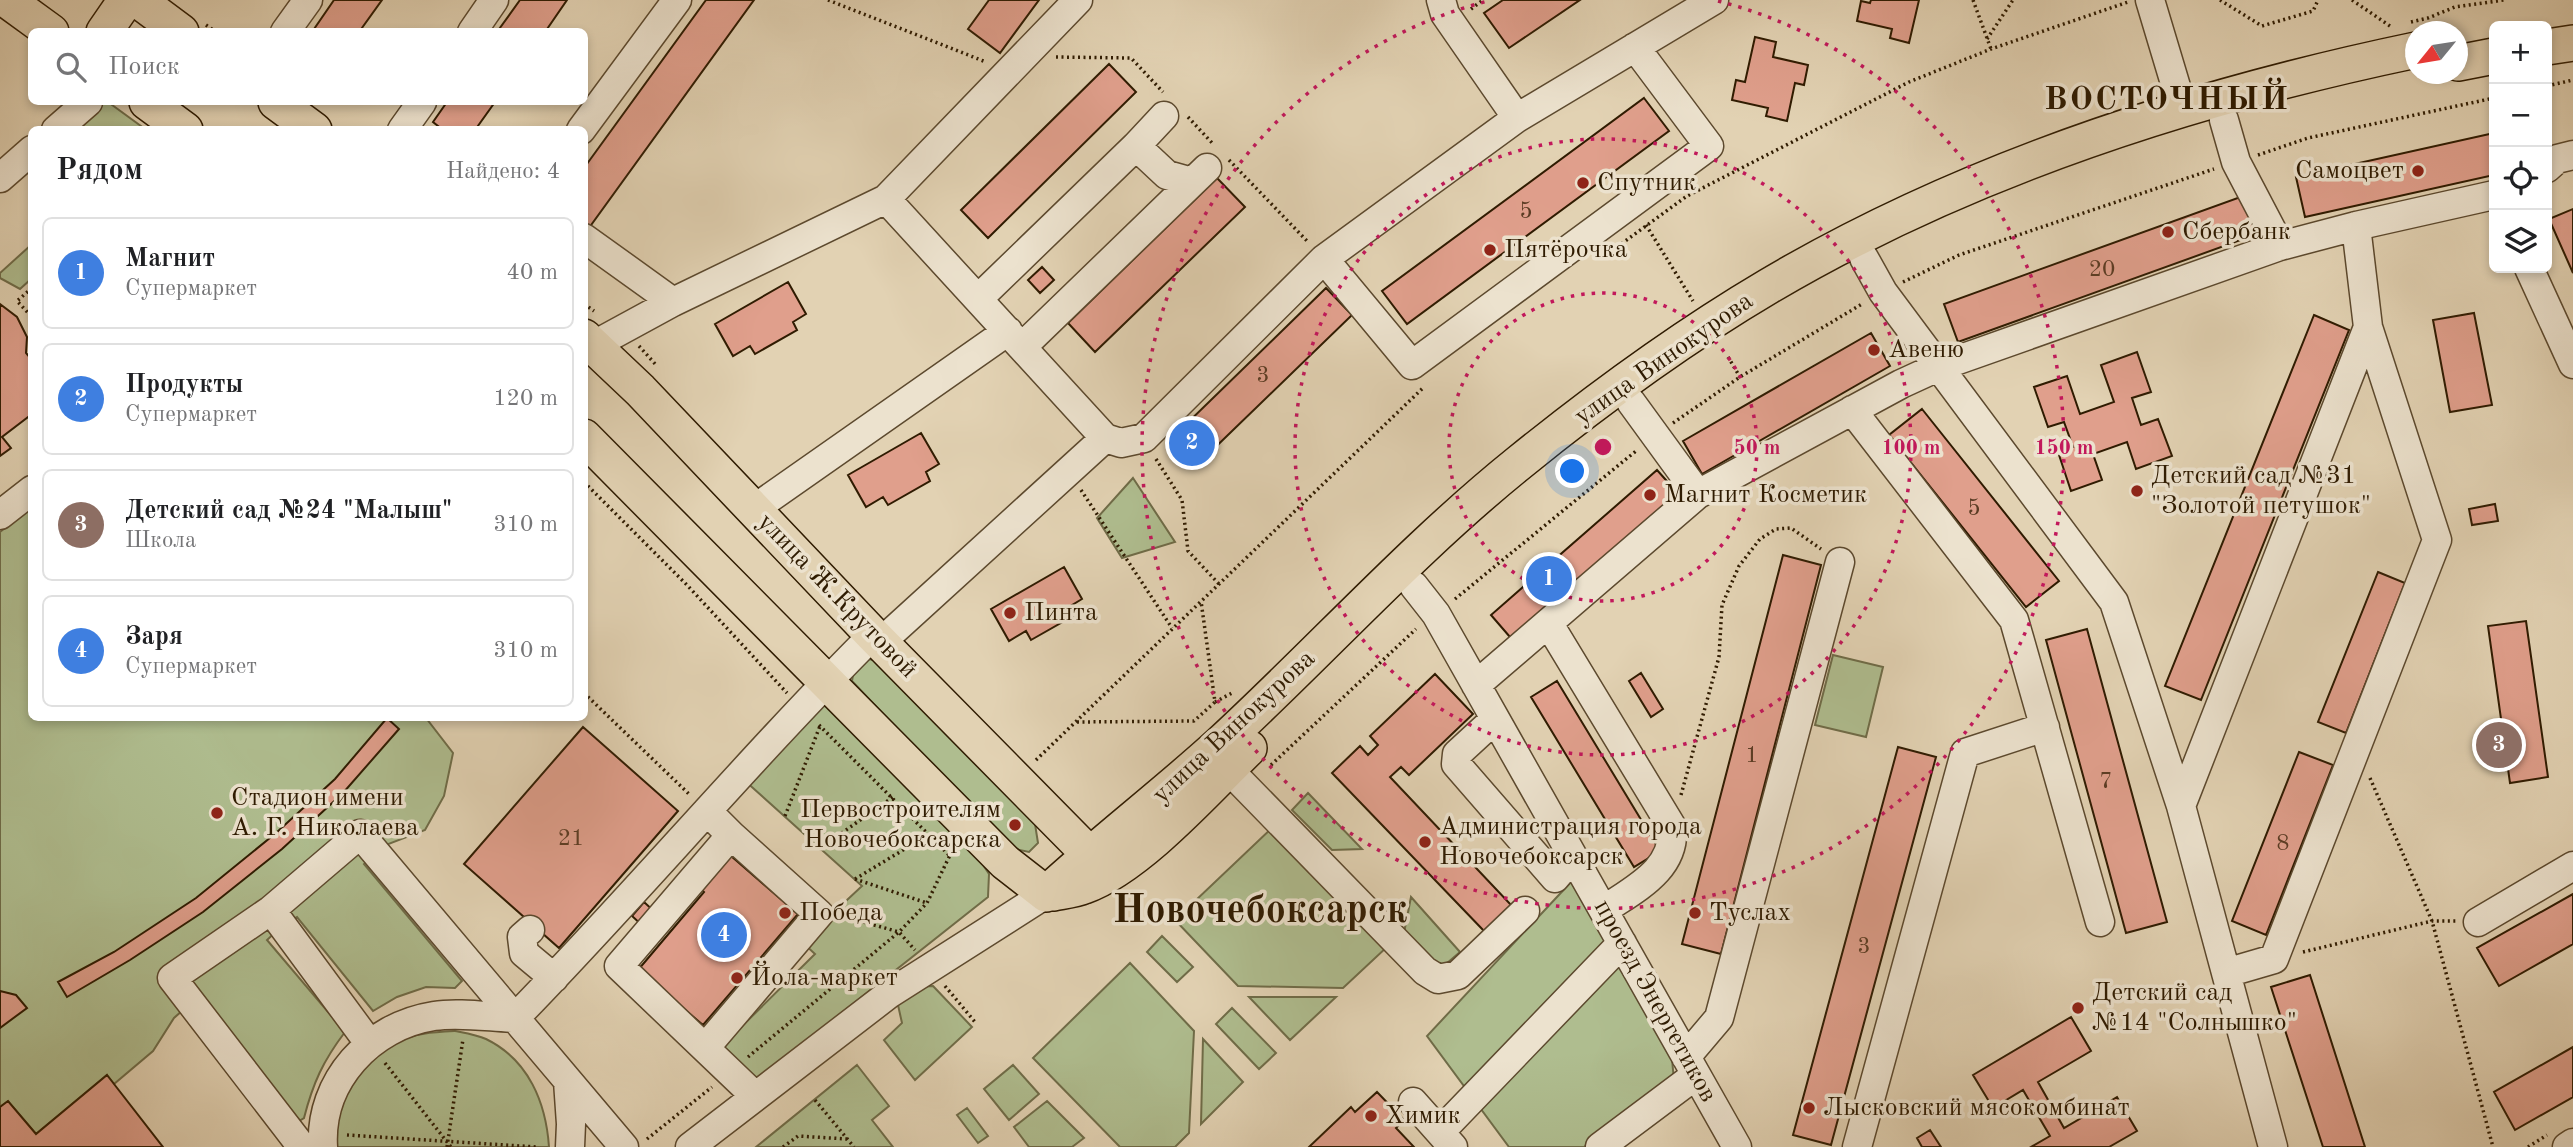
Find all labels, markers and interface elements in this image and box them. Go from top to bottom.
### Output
north arrow [2405,21,2468,84]
map controls [2489,21,2552,273]
button: + [2489,21,2552,84]
search box [28,28,588,105]
icon: search [52,48,90,86]
text: Поиск [108,54,180,80]
district label: ВОСТОЧНЫЙ [2044,77,2290,117]
button: − [2489,84,2552,147]
button: locate [2489,147,2552,210]
text: Рядом [56,156,143,186]
place label: Самоцвет [2295,158,2404,184]
text: Найдено: 4 [446,160,560,183]
marker: Самоцвет [2410,163,2426,179]
place label: Спутник [1597,170,1696,196]
marker: Спутник [1575,175,1591,191]
house number: 5 [1519,200,1533,223]
button: layers [2489,210,2552,273]
place label: Сбербанк [2182,219,2291,245]
marker: Сбербанк [2160,224,2176,240]
place label: Пятёрочка [1504,237,1628,263]
marker: Пятёрочка [1482,242,1498,258]
text: Магнит [125,246,215,272]
house number: 20 [2089,258,2115,281]
text: 1 [74,261,88,284]
text: 40 m [507,261,558,284]
text: Супермаркет [125,277,257,300]
street label: улица Винокурова [1570,288,1758,430]
place label: Авеню [1888,337,1964,363]
marker: Авеню [1866,342,1882,358]
house number: 3 [1256,364,1270,387]
text: Продукты [125,372,243,398]
text: 2 [74,387,88,410]
text: 120 m [493,387,558,410]
text: Супермаркет [125,403,257,426]
pin: 2 [1169,417,1215,469]
centre of rings [1591,435,1615,459]
text: 50 m [1733,438,1781,459]
text: 100 m [1881,438,1941,459]
text: 150 m [2034,438,2094,459]
your location [1555,454,1589,488]
place label: Детский сад №31 "Золотой петушок" [2151,463,2371,519]
place label: Магнит Косметик [1664,482,1867,508]
marker: Детский сад №31 "Золотой петушок" [2129,483,2145,499]
marker: Магнит Косметик [1642,487,1658,503]
house number: 5 [1967,497,1981,520]
text: Детский сад №24 "Малыш" [125,498,452,524]
street label: улица Ж.Крутовой [752,509,922,683]
text: 3 [74,513,88,536]
text: 310 m [493,513,558,536]
text: Школа [125,529,196,552]
pin: 1 [1526,553,1572,605]
place label: Пинта [1024,600,1098,626]
marker: Пинта [1002,605,1018,621]
text: Заря [125,624,183,650]
text: 4 [74,639,88,662]
text: 310 m [493,639,558,662]
street label: улица Винокурова [1148,645,1320,809]
text: Супермаркет [125,655,257,678]
pin: 3 [2476,719,2522,771]
house number: 1 [1745,744,1759,767]
house number: 7 [2099,770,2113,793]
place label: Стадион имени А. Г. Николаева [231,785,419,841]
place label: Первостроителям Новочебоксарска [800,797,1001,853]
marker: Стадион имени А. Г. Николаева [209,805,225,821]
place label: Администрация города Новочебоксарск [1439,814,1702,870]
marker: Первостроителям Новочебоксарска [1007,817,1023,833]
house number: 21 [558,827,584,850]
house number: 8 [2276,832,2290,855]
marker: Администрация города Новочебоксарск [1417,834,1433,850]
district label: Новочебоксарск [1112,892,1408,932]
street label: проезд Энергетиков [1589,896,1721,1106]
place label: Победа [799,900,883,926]
place label: Туслах [1709,900,1791,926]
marker: Победа [777,905,793,921]
marker: Туслах [1687,905,1703,921]
pin: 4 [701,909,747,961]
house number: 3 [1857,935,1871,958]
place label: Йола-маркет [751,960,898,991]
marker: Йола-маркет [729,970,745,986]
place label: Детский сад №14 "Солнышко" [2092,980,2297,1036]
marker: Детский сад №14 "Солнышко" [2070,1000,2086,1016]
place label: Лысковский мясокомбинат [1823,1095,2130,1121]
marker: Лысковский мясокомбинат [1801,1100,1817,1116]
place label: Химик [1385,1103,1461,1129]
marker: Химик [1363,1108,1379,1124]

